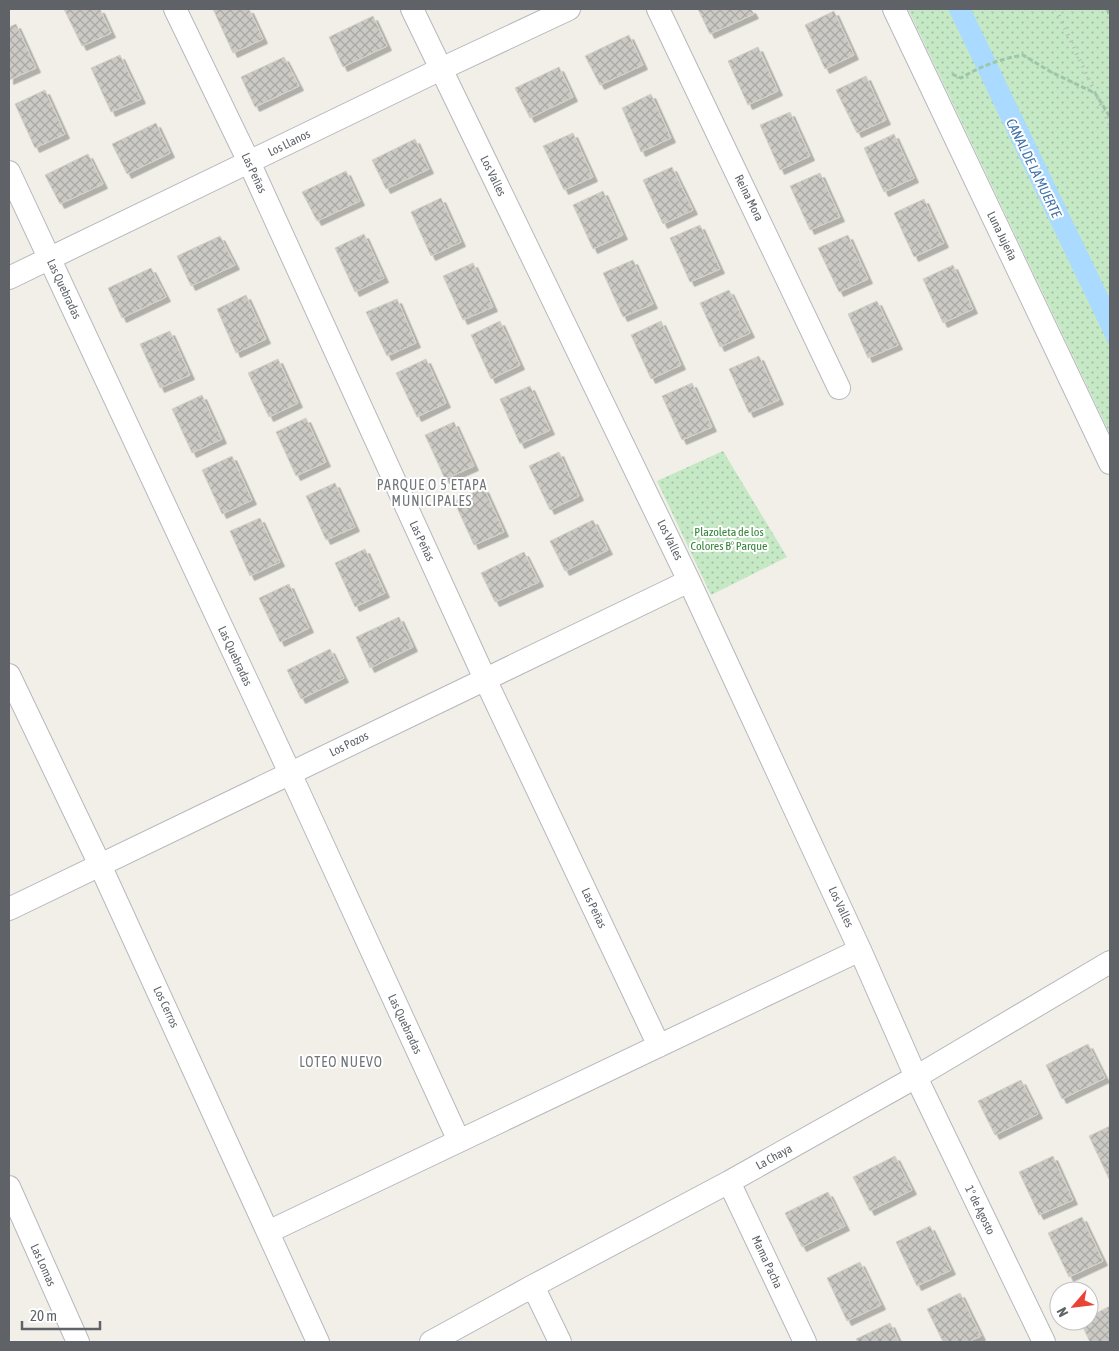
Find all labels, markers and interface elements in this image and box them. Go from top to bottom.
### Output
water label: CANAL DE LA MUERTE [1003,116,1065,221]
street label: Los Llanos [266,127,312,159]
street label: Las Peñas [239,151,269,195]
street label: Los Valles [477,154,509,198]
street label: Reina Mora [732,173,766,223]
street label: Luna Jujeña [984,209,1020,263]
street label: Las Quebradas [44,257,84,321]
district label: PARQUE O 5 ETAPA MUNICIPALES [377,477,487,509]
street label: Los Valles [654,518,686,562]
street label: Las Peñas [407,519,437,563]
park label: Plazoleta de los Colores Bº Parque [691,525,767,553]
street label: Las Quebradas [215,624,255,688]
street label: Los Pozos [327,729,371,759]
street label: Los Valles [826,884,856,930]
street label: Las Peñas [579,886,609,930]
street label: Los Cerros [150,984,182,1030]
street label: Las Quebradas [385,992,425,1056]
district label: LOTEO NUEVO [299,1054,383,1070]
street label: La Chaya [754,1141,794,1173]
street label: 1º de Agosto [962,1183,998,1237]
street label: Mama Pacha [749,1233,785,1291]
street label: Las Lomas [27,1242,59,1288]
north arrow [1049,1281,1099,1331]
scale bar [22,1298,100,1330]
text: N [1054,1305,1072,1320]
text: 20 m [30,1307,57,1324]

